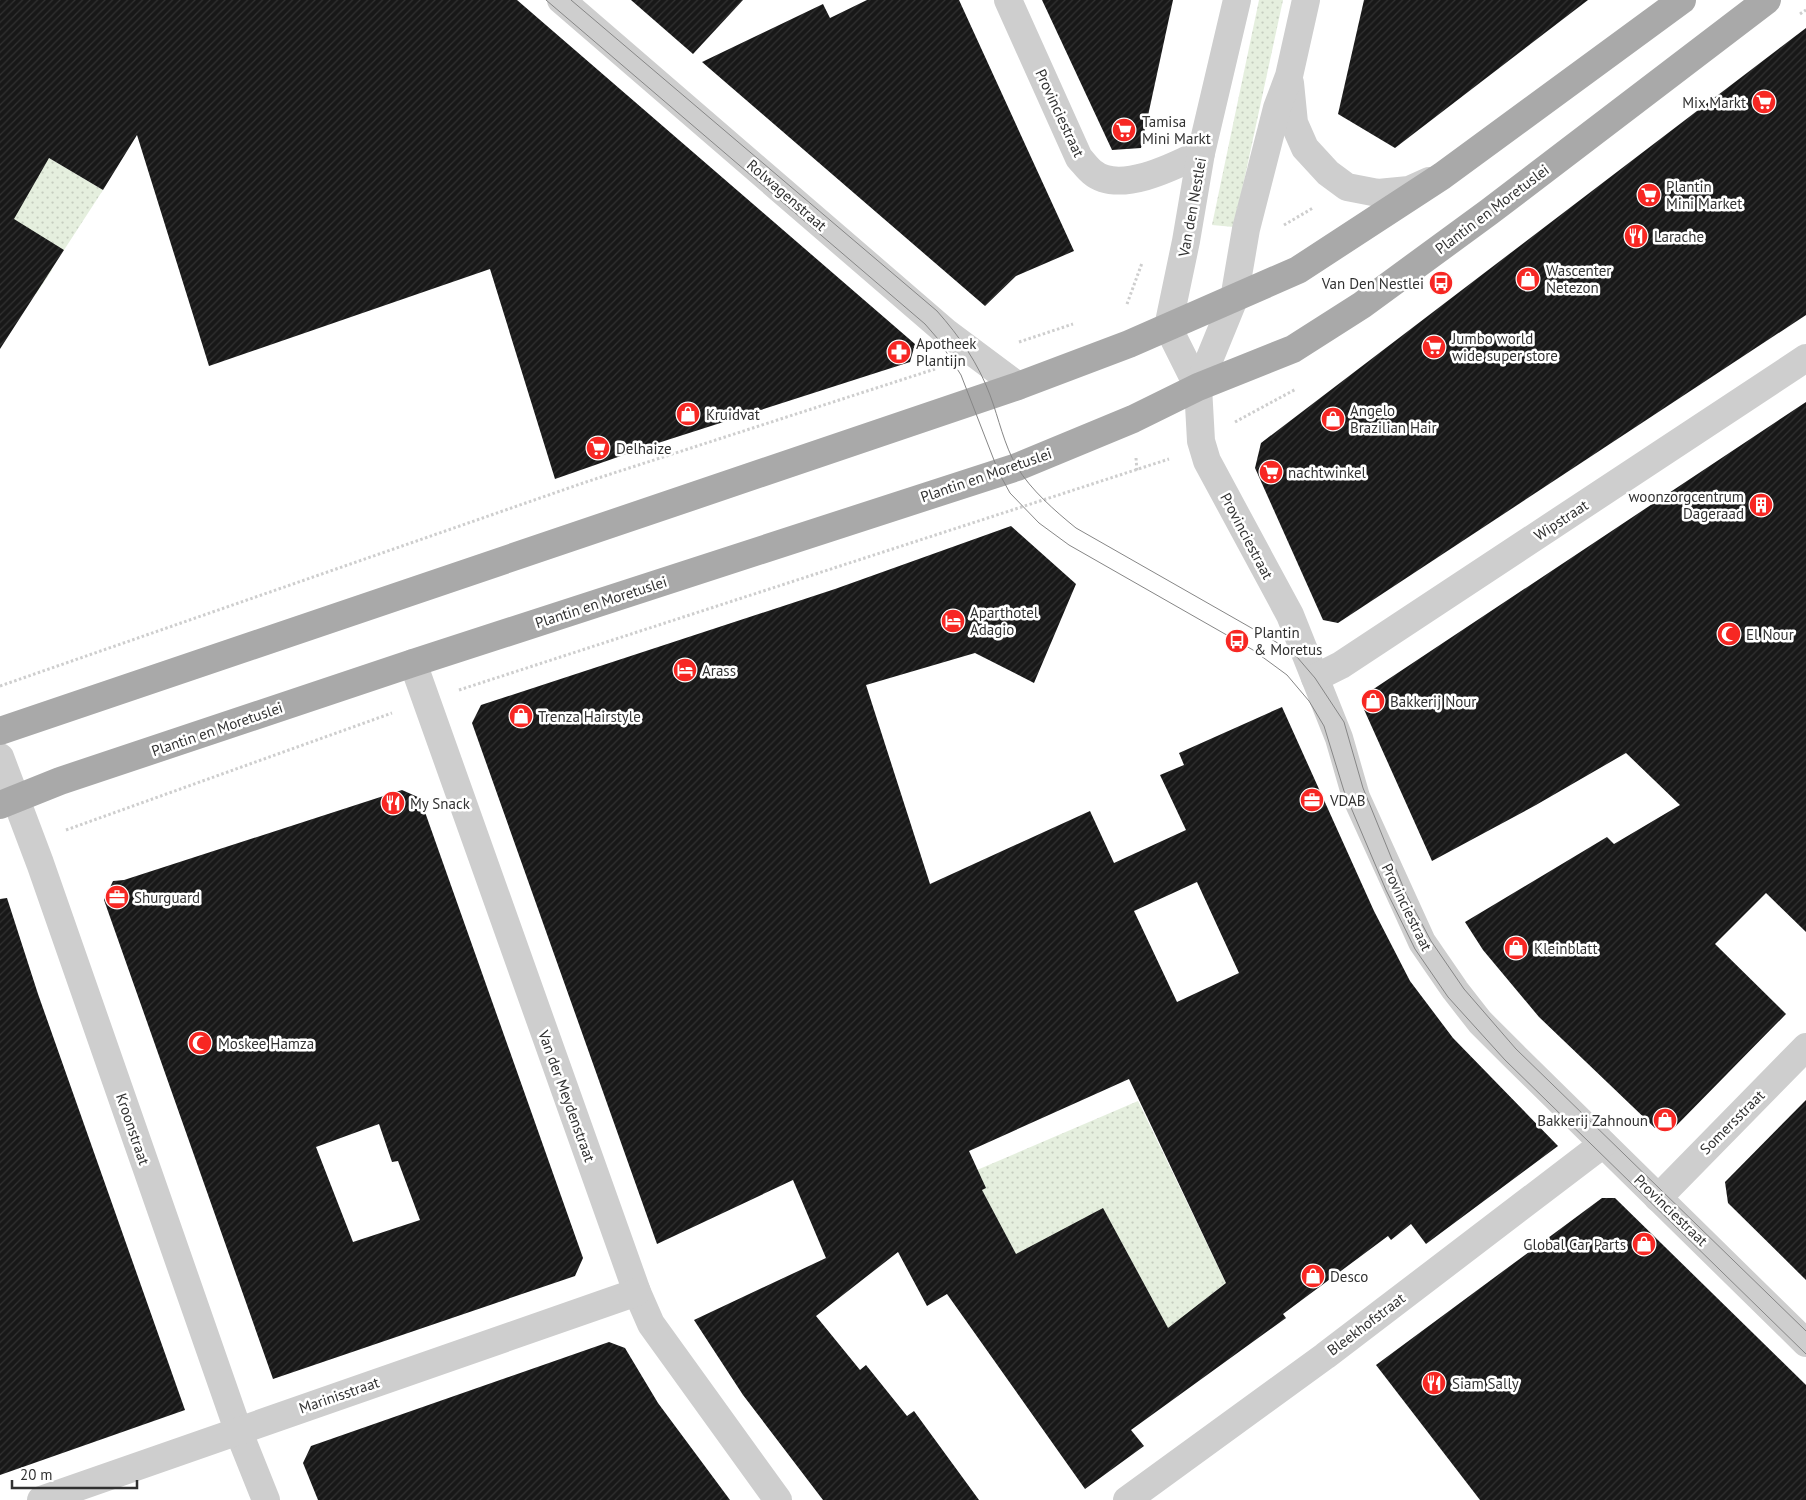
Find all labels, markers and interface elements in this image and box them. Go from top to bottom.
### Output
street label: Provinciestraat [1031,66,1089,160]
supermarket icon: Mix Markt [1751,89,1777,115]
place label: Mix Markt [1682,93,1746,112]
place label: Tamisa Mini Markt [1142,112,1211,148]
supermarket icon: Tamisa Mini Markt [1111,117,1137,143]
street label: Rolwagenstraat [743,155,831,235]
street label: Van den Nestlei [1174,156,1210,259]
street label: Plantin en Moretuslei [1431,160,1553,258]
place label: Plantin Mini Market [1666,177,1742,213]
supermarket icon: Plantin Mini Market [1636,182,1662,208]
restaurant icon: Larache [1623,223,1649,249]
place label: Larache [1654,227,1704,246]
place label: Wascenter Netezon [1546,261,1611,297]
shop icon: Wascenter Netezon [1515,266,1541,292]
bus stop icon: Van Den Nestlei [1428,270,1454,296]
place label: Van Den Nestlei [1321,274,1424,293]
place label: Jumbo world wide super store [1451,329,1558,365]
place label: Apotheek Plantijn [916,334,977,370]
supermarket icon: Jumbo world wide super store [1421,334,1447,360]
pharmacy icon: Apotheek Plantijn [886,339,912,365]
shop icon: Kruidvat [675,401,701,427]
place label: Angelo Brazilian Hair [1350,401,1437,437]
place label: Kruidvat [706,405,760,424]
shop icon: Angelo Brazilian Hair [1320,406,1346,432]
supermarket icon: Delhaize [585,435,611,461]
place label: Delhaize [616,439,672,458]
street label: Plantin en Moretuslei [918,444,1054,506]
supermarket icon: nachtwinkel [1258,459,1284,485]
place label: nachtwinkel [1288,463,1367,482]
place label: woonzorgcentrum Dageraad [1628,487,1744,523]
street label: Provinciestraat [1216,490,1278,582]
building icon: woonzorgcentrum Dageraad [1748,492,1774,518]
street label: Wipstraat [1530,495,1592,545]
street label: Plantin en Moretuslei [533,572,669,632]
place label: Aparthotel Adagio [970,603,1039,639]
hotel icon: Aparthotel Adagio [940,608,966,634]
mosque icon: El Nour [1716,621,1742,647]
place label: Plantin & Moretus [1254,623,1322,659]
place label: El Nour [1746,625,1794,644]
bus stop icon: Plantin & Moretus [1224,628,1250,654]
hotel icon: Arass [672,657,698,683]
place label: Arass [702,661,736,680]
shop icon: Bakkerij Nour [1360,688,1386,714]
place label: Bakkerij Nour [1390,692,1476,711]
street label: Plantin en Moretuslei [149,698,285,760]
shop icon: Trenza Hairstyle [508,703,534,729]
place label: Trenza Hairstyle [538,707,641,726]
office icon: VDAB [1299,787,1325,813]
restaurant icon: My Snack [380,790,406,816]
place label: VDAB [1329,791,1366,810]
place label: My Snack [410,794,471,813]
street label: Provinciestraat [1378,860,1436,954]
office icon: Shurguard [104,884,130,910]
place label: Shurguard [134,888,200,907]
shop icon: Kleinblatt [1503,935,1529,961]
place label: Kleinblatt [1534,939,1597,958]
street label: Van der Meydenstraat [534,1027,600,1164]
mosque icon: Moskee Hamza [187,1030,213,1056]
place label: Moskee Hamza [218,1034,314,1053]
street label: Somersstraat [1696,1086,1768,1158]
street label: Kroonstraat [112,1091,154,1167]
shop icon: Bakkerij Zahnoun [1652,1107,1678,1133]
place label: Bakkerij Zahnoun [1537,1111,1648,1130]
street label: Provinciestraat [1630,1170,1712,1250]
shop icon: Global Car Parts [1631,1231,1657,1257]
place label: Global Car Parts [1523,1235,1626,1254]
shop icon: Desco [1300,1263,1326,1289]
place label: Desco [1330,1267,1368,1286]
street label: Bleekhofstraat [1323,1289,1409,1359]
restaurant icon: Siam Sally [1421,1370,1447,1396]
street label: Marinisstraat [296,1372,382,1418]
place label: Siam Sally [1452,1374,1519,1393]
scale bar [12,1458,138,1490]
text: 20 m [20,1465,53,1484]

